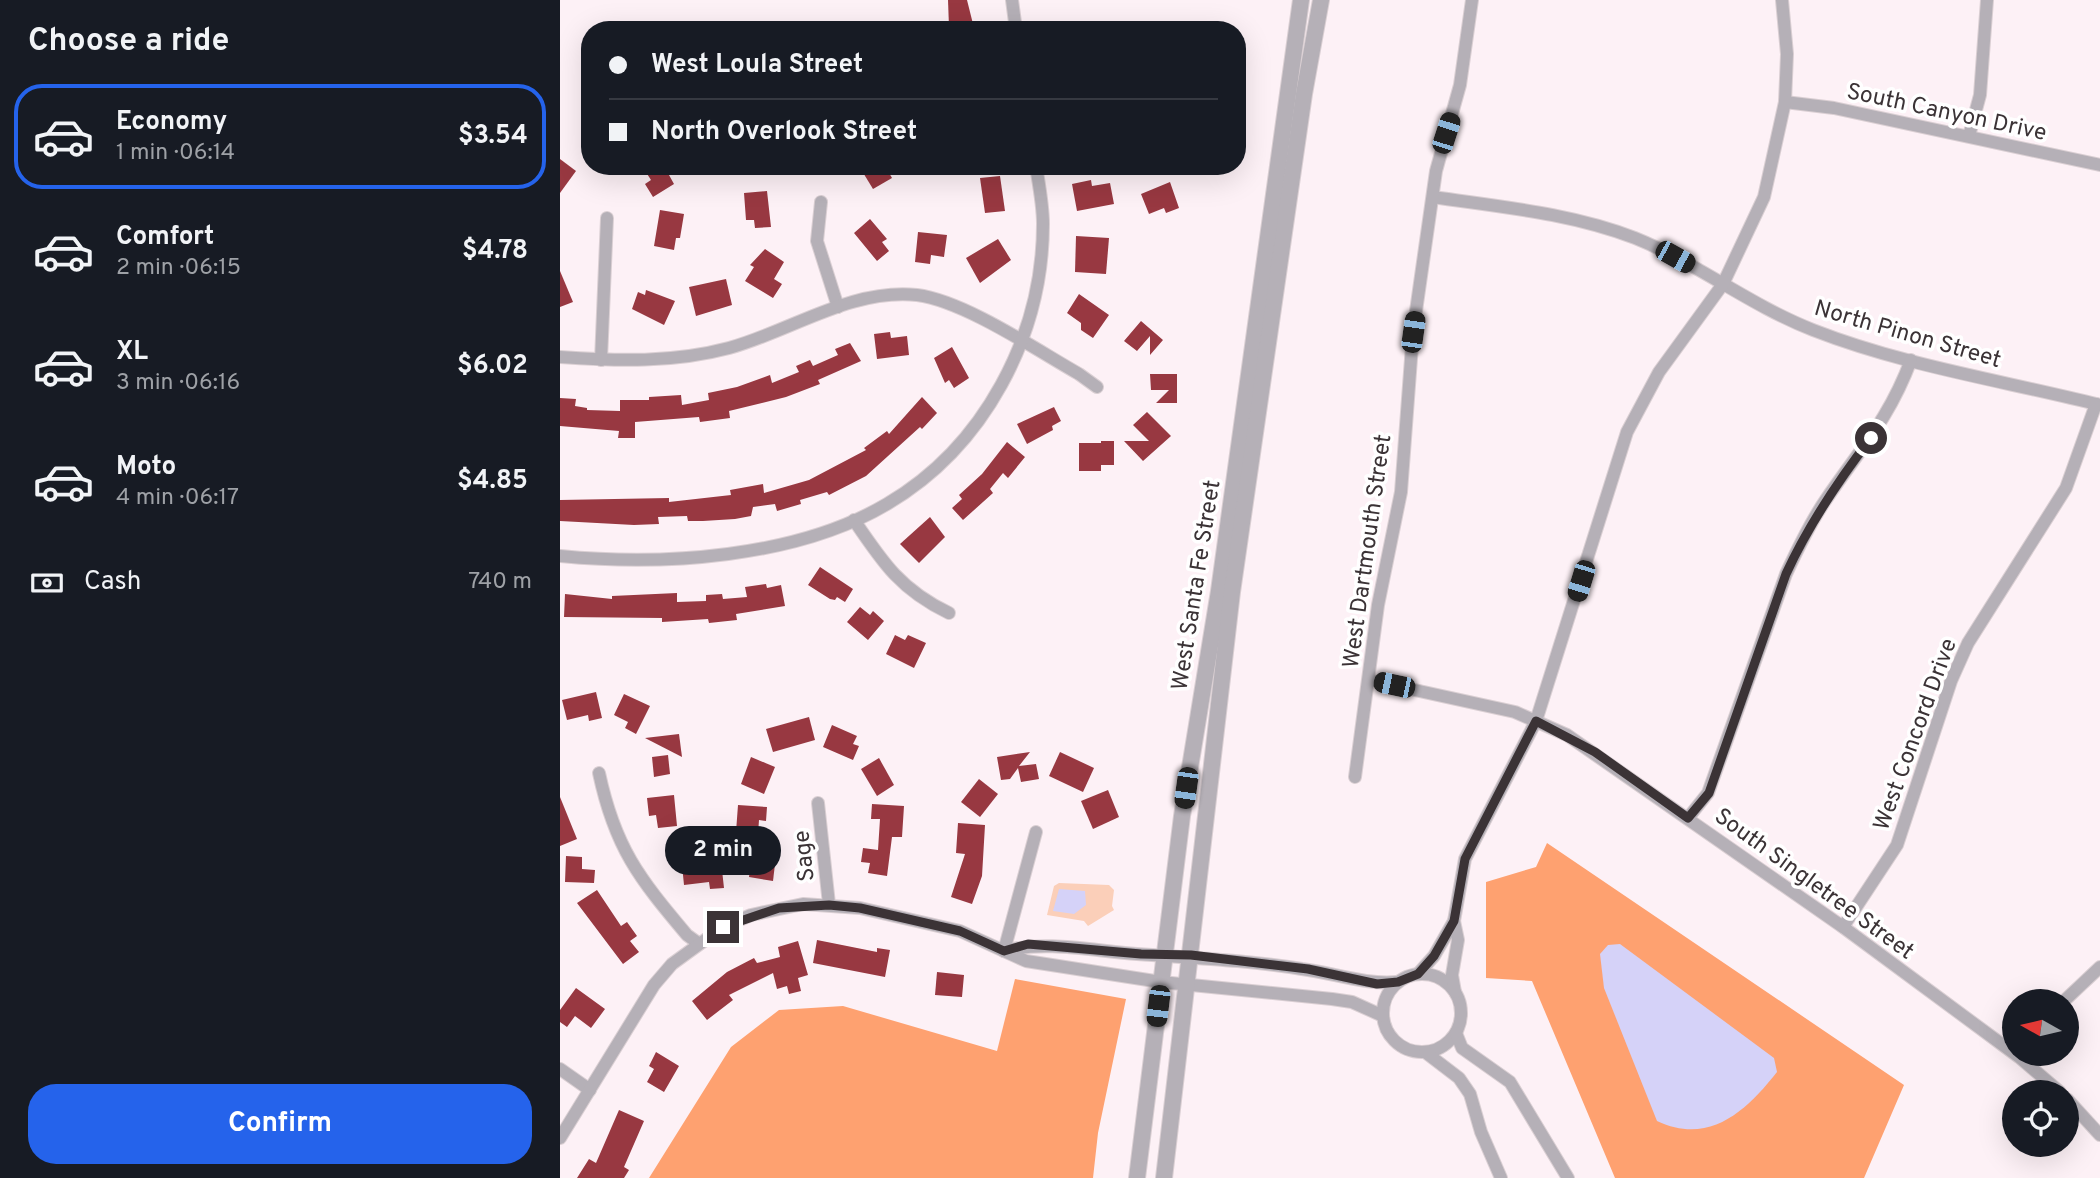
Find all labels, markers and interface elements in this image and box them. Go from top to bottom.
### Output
text: Choose a ride [28,22,229,62]
text: West Loula Street [651,49,863,82]
street label: South Canyon Drive [1844,78,2049,149]
icon: car [32,105,95,168]
text: Economy [116,106,227,139]
car [1430,110,1463,156]
text: North Overlook Street [651,116,917,149]
text: $3.54 [458,120,528,153]
text: 1 min · 06:14 [116,139,235,168]
icon: car [32,220,95,283]
text: Comfort [116,221,214,254]
text: $4.78 [462,235,528,268]
car [1652,238,1699,276]
text: 2 min · 06:15 [116,254,241,283]
street label: North Pinon Street [1811,295,2004,376]
car [1400,310,1427,354]
icon: car [32,335,95,398]
text: XL [116,336,148,369]
text: $6.02 [457,350,528,383]
text: 3 min · 06:16 [116,369,240,398]
route start [1855,422,1887,454]
street label: West Dartmouth Street [1338,433,1399,670]
icon: car [32,450,95,513]
text: Moto [116,451,176,484]
text: $4.85 [457,465,528,498]
street label: West Santa Fe Street [1167,478,1228,693]
text: 4 min · 06:17 [116,484,239,513]
car [1565,558,1598,604]
icon: cash [28,564,66,602]
text: Cash [84,566,141,599]
text: 740 m [468,568,532,597]
street label: West Concord Drive [1868,635,1965,835]
car [1372,670,1417,700]
car [1173,766,1200,810]
street label: South Singletree Street [1708,803,1919,967]
callout: 2 min [665,825,781,874]
street label: Sage [788,829,823,883]
text: 2 min [693,836,753,865]
route end [707,911,739,943]
car [1146,984,1171,1028]
north arrow [2002,989,2079,1066]
map controls [2002,989,2079,1157]
button: locate [2002,1080,2079,1157]
button: Confirm [28,1084,532,1164]

